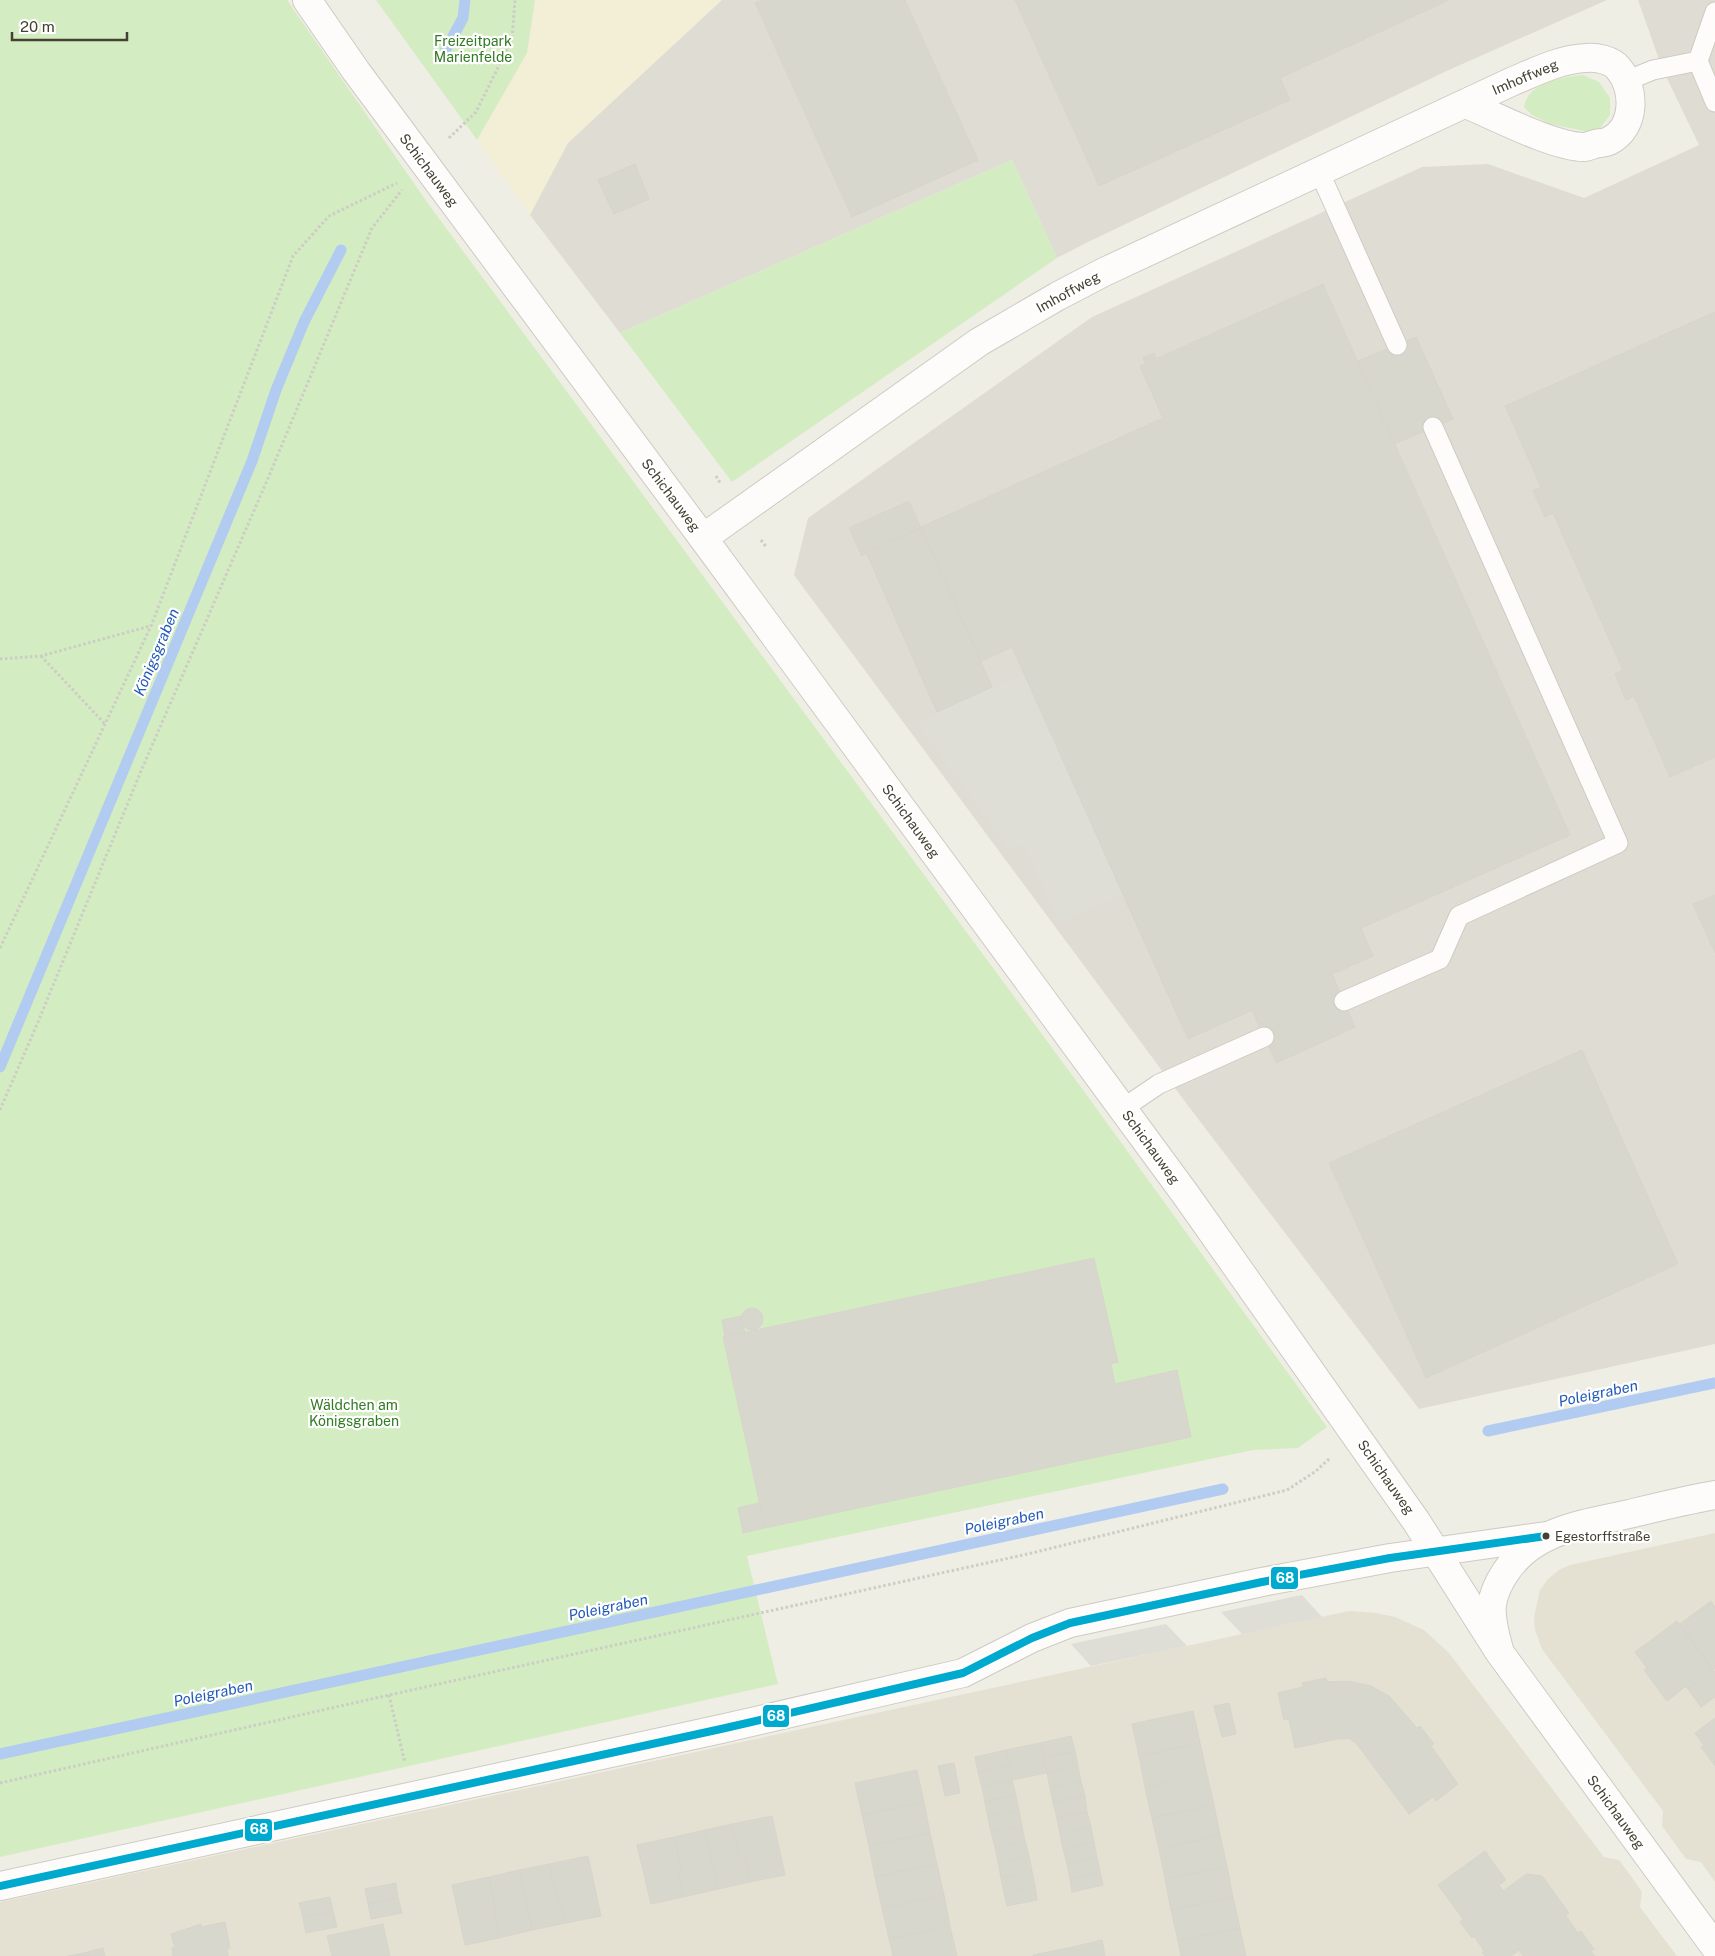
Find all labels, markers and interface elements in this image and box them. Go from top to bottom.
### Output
scale bar [12,10,128,42]
text: 20 m [20,18,55,35]
park label: Freizeitpark Marienfelde [434,33,512,65]
street label: Imhoffweg [1490,56,1561,98]
street label: Schichauweg [396,130,462,210]
street label: Imhoffweg [1034,268,1103,316]
street label: Schichauweg [638,455,704,535]
water label: Königsgraben [130,606,182,698]
street label: Schichauweg [879,781,943,861]
street label: Schichauweg [1119,1107,1183,1187]
water label: Poleigraben [1557,1376,1639,1410]
park label: Wäldchen am Königsgraben [309,1397,399,1429]
street label: Schichauweg [1354,1437,1418,1518]
water label: Poleigraben [963,1504,1045,1538]
place label: Egestorffstraße [1555,1529,1650,1544]
marker: Egestorffstraße [1541,1531,1551,1541]
line badge: 68 [1270,1566,1299,1590]
text: 68 [1276,1570,1294,1586]
water label: Poleigraben [567,1590,649,1624]
water label: Poleigraben [172,1676,254,1710]
line badge: 68 [762,1704,790,1728]
text: 68 [767,1708,785,1724]
street label: Schichauweg [1584,1772,1648,1852]
line badge: 68 [244,1818,273,1842]
text: 68 [250,1821,268,1837]

